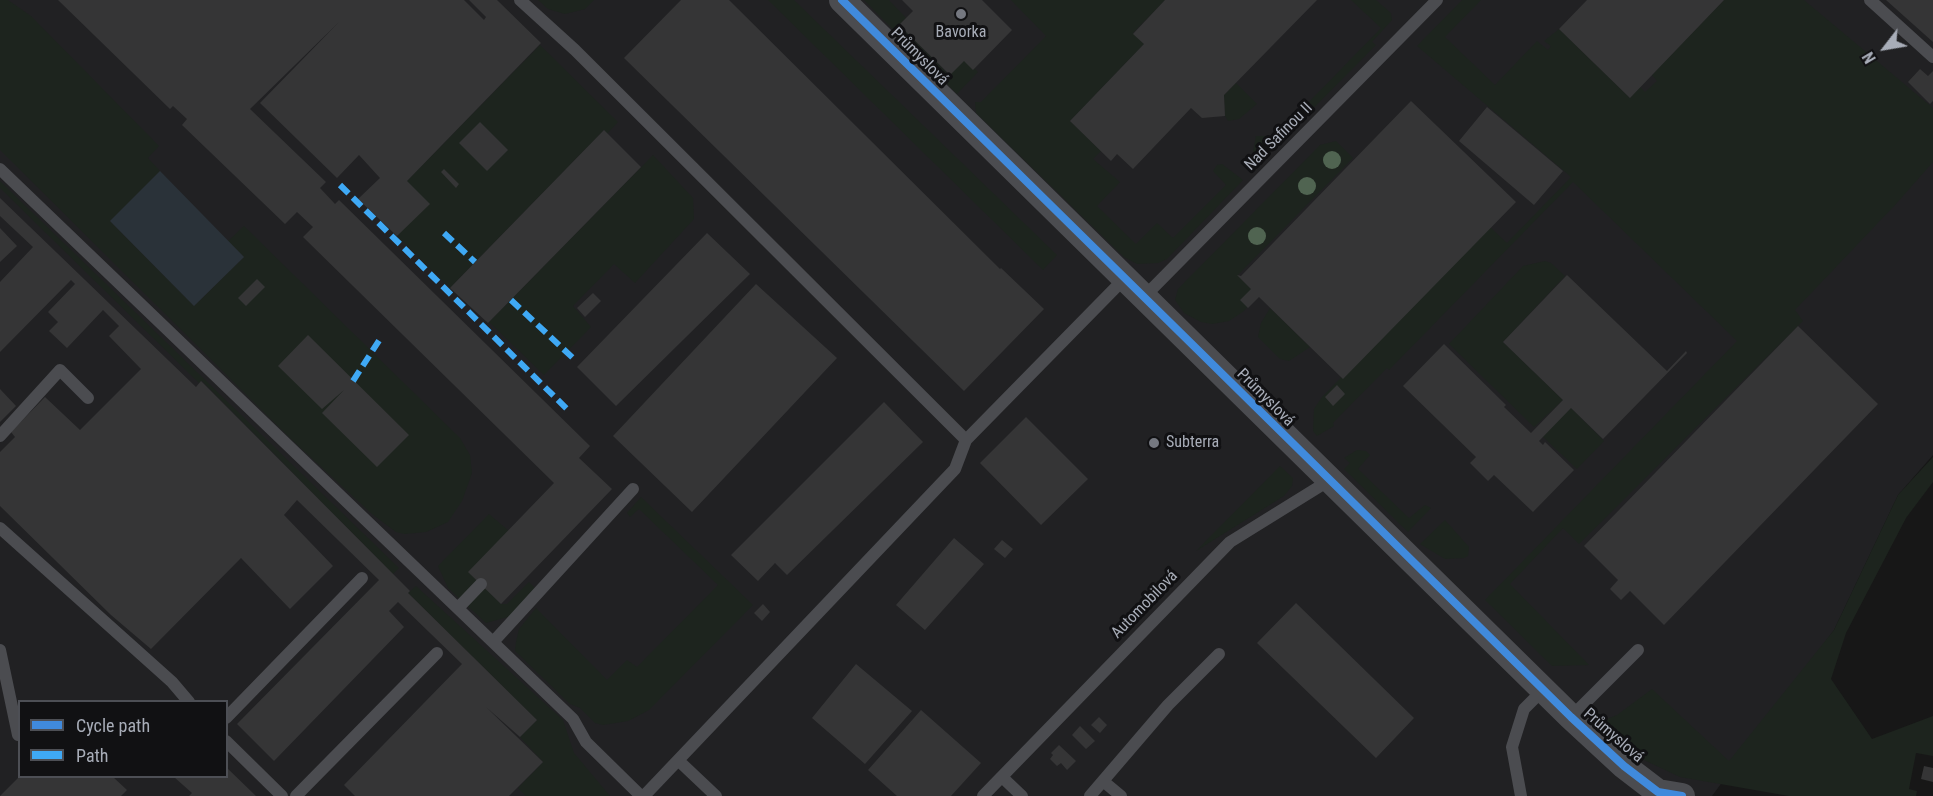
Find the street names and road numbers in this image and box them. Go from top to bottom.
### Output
street label: Průmyslová [886,24,952,90]
street label: Nad Safinou II [1241,99,1317,175]
street label: Průmyslová [1232,365,1298,431]
street label: Automobilová [1108,567,1182,643]
street label: Průmyslová [1579,705,1647,767]

